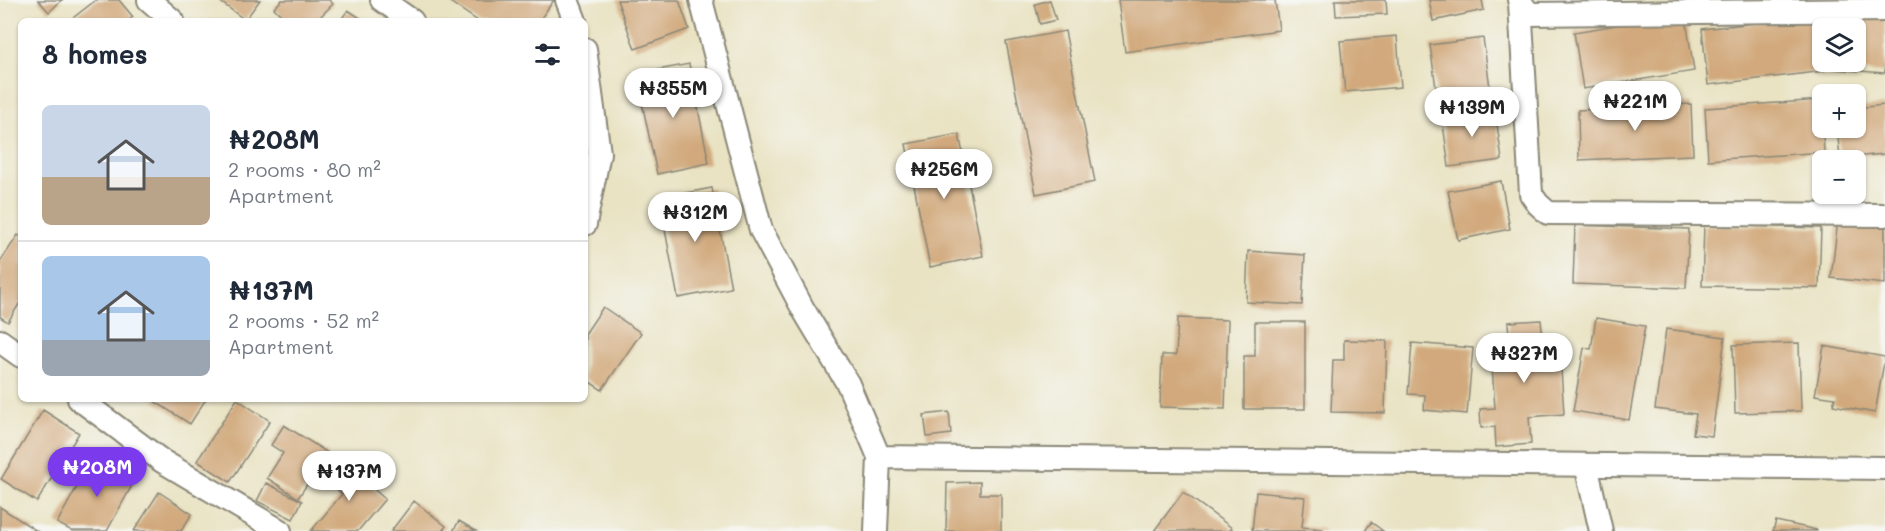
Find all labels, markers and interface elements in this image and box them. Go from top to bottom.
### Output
map controls [1812,18,1866,204]
button: layers [1812,18,1866,72]
text: 8 homes [42,37,148,71]
icon: filters [531,38,564,71]
pin: ₦355M [631,68,715,119]
text: ₦355M [638,74,708,100]
pin: ₦221M [1593,81,1677,132]
button: + [1812,84,1866,138]
pin: ₦139M [1430,87,1514,138]
text: ₦221M [1602,87,1668,113]
text: ₦139M [1438,93,1506,119]
text: ₦208M [228,122,320,156]
icon: home [90,129,162,201]
pin: ₦256M [902,149,986,200]
button: − [1812,150,1866,204]
text: ₦256M [909,155,979,181]
text: 2 rooms · 80 m² [228,156,381,182]
text: Apartment [228,182,334,208]
pin: ₦312M [653,192,737,243]
text: ₦312M [662,198,728,224]
text: ₦137M [228,273,314,307]
icon: home [90,280,162,352]
text: 2 rooms · 52 m² [228,307,379,333]
text: Apartment [228,333,334,359]
pin: ₦327M [1482,333,1566,384]
text: ₦327M [1490,339,1558,365]
pin: ₦208M [55,447,139,498]
pin: ₦137M [307,451,391,502]
text: ₦208M [62,453,132,479]
text: ₦137M [316,457,382,483]

